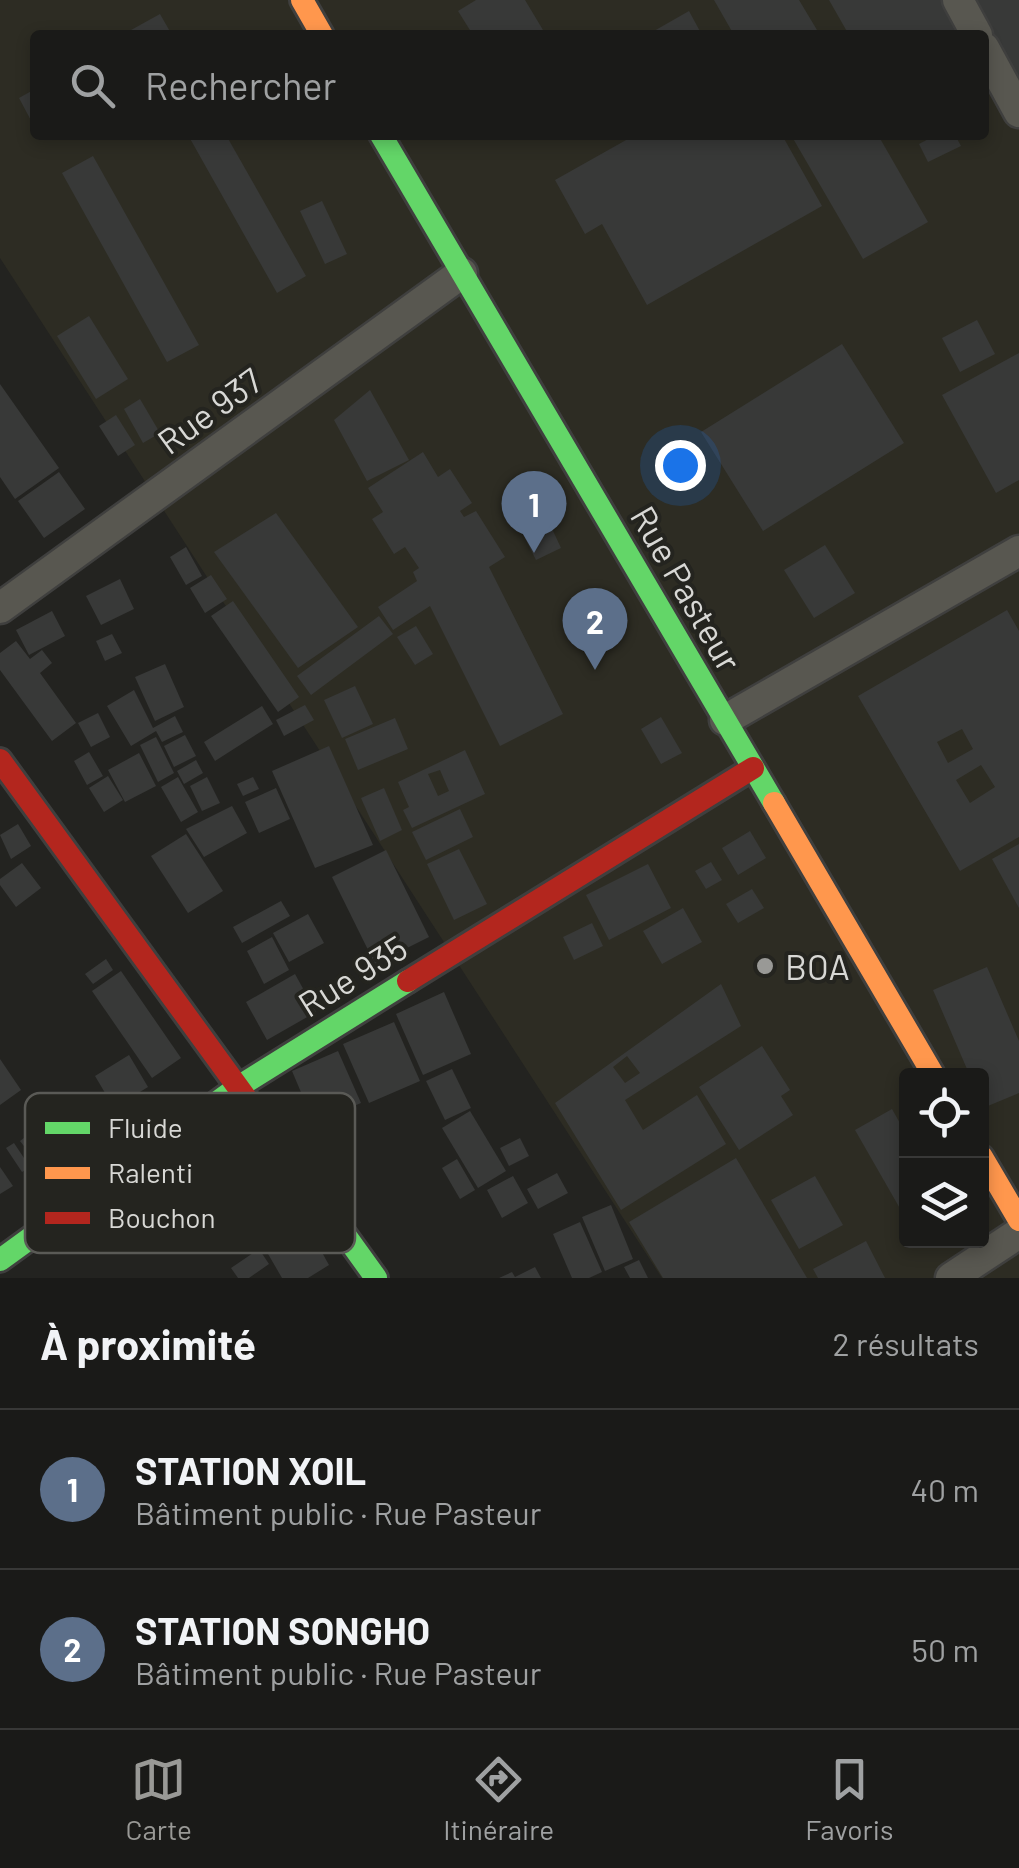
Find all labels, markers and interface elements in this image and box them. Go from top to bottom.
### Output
search box [30,30,989,140]
icon: search [65,58,120,113]
text: Rechercher [145,62,336,108]
street label: Rue 937 [149,358,269,462]
your location [655,440,706,491]
pin: 1 [502,470,566,553]
street label: Rue Pasteur [623,498,751,678]
pin: 2 [562,588,628,670]
street label: Rue 935 [290,925,414,1025]
place label: BOA [785,945,850,987]
marker: BOA [754,955,776,977]
map controls [899,1068,989,1248]
button: locate [899,1068,989,1158]
legend [25,1093,355,1253]
text: Fluide [108,1110,183,1144]
text: Ralenti [108,1155,193,1189]
button: layers [899,1158,989,1248]
text: Bouchon [108,1200,216,1234]
text: À proximité [40,1318,256,1368]
text: 2 résultats [832,1324,979,1362]
text: STATION XOIL [135,1447,366,1493]
text: 1 [67,1470,78,1508]
text: 40 m [910,1470,979,1508]
text: Bâtiment public · Rue Pasteur [135,1493,541,1531]
text: STATION SONGHO [135,1607,430,1653]
text: 2 [64,1630,81,1668]
text: 50 m [912,1630,979,1668]
text: Bâtiment public · Rue Pasteur [135,1653,541,1691]
tab: Carte [126,1752,192,1846]
tab: Itinéraire [443,1752,554,1846]
tab: Favoris [805,1752,893,1846]

